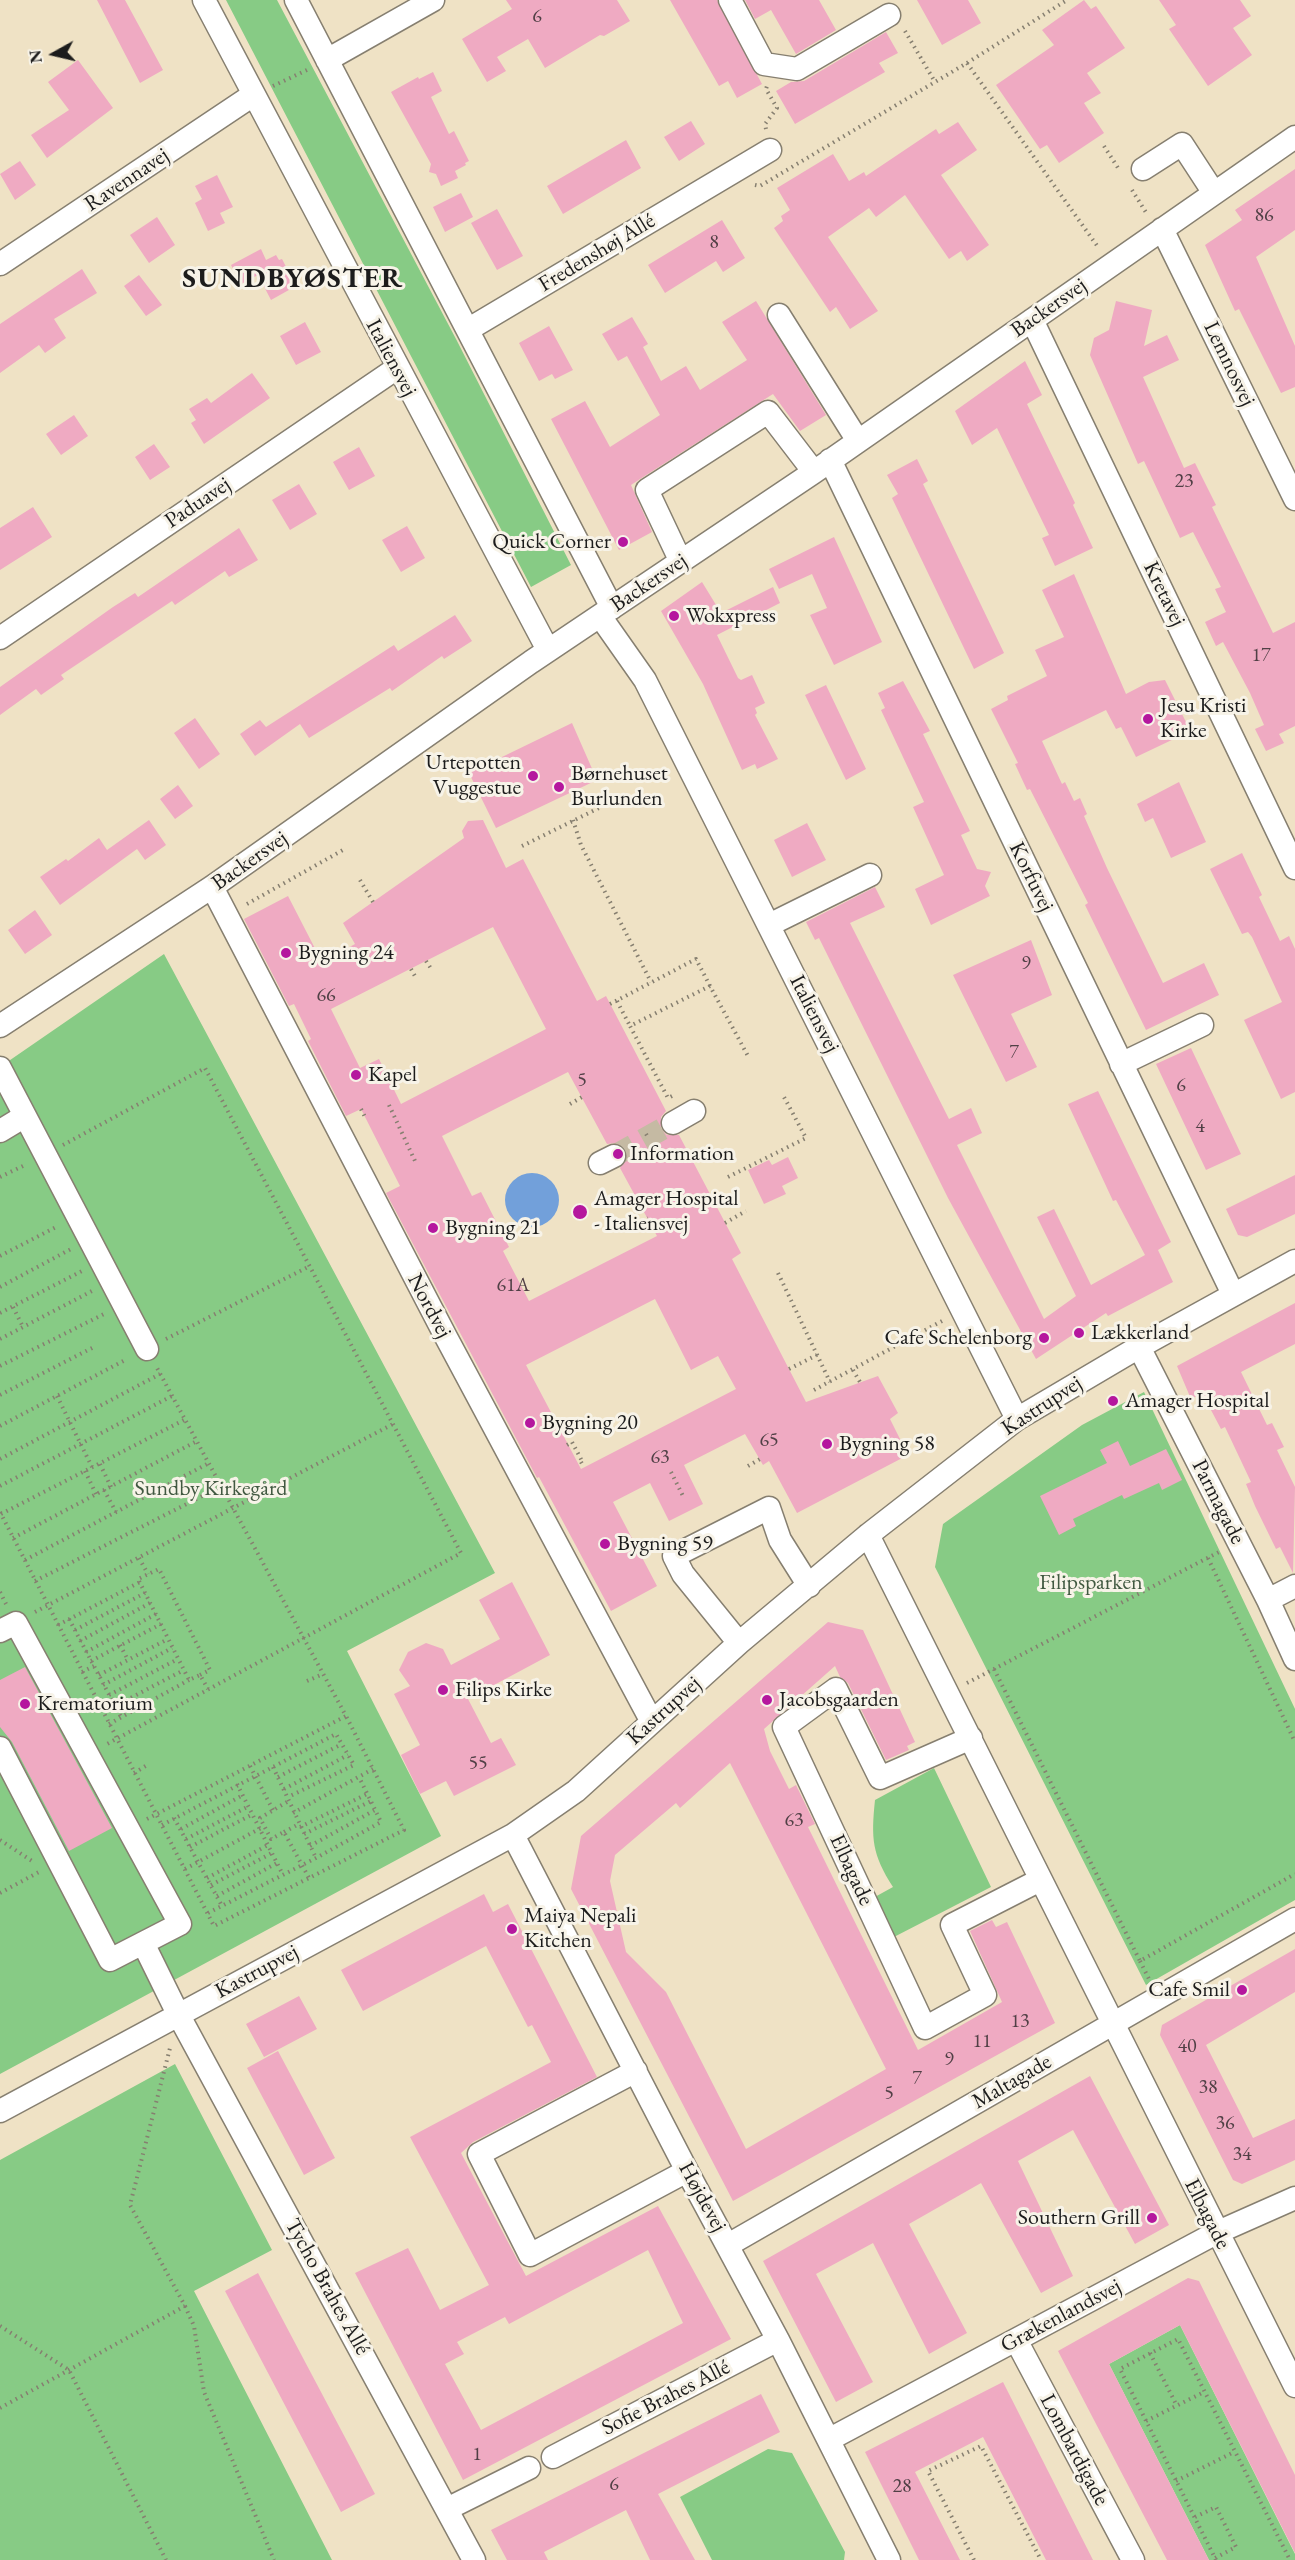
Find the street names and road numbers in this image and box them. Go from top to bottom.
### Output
street label: Ravennavej [80,142,174,218]
street label: Fredenshøj Allé [534,208,660,298]
street label: Backersvej [1006,272,1092,344]
street label: Italiensvej [360,315,422,401]
street label: Lemnosvej [1197,317,1261,411]
street label: Paduavej [160,471,236,535]
street label: Backersvej [606,548,692,618]
street label: Kretavej [1137,557,1191,631]
street label: Backersvej [207,825,293,897]
street label: Korfuvej [1003,838,1059,916]
street label: Italiensvej [783,971,845,1057]
street label: Nordvej [401,1269,457,1343]
street label: Kastrupvej [997,1370,1087,1442]
street label: Parmagade [1186,1455,1250,1549]
street label: Kastrupvej [622,1671,706,1751]
street label: Elbagade [823,1830,879,1910]
street label: Kastrupvej [211,1939,303,2005]
street label: Maltagade [968,2049,1056,2115]
street label: Højdevej [672,2157,732,2237]
street label: Elbagade [1178,2174,1236,2254]
street label: Tycho Brahes Allé [279,2214,375,2360]
street label: Grækenlandsvej [996,2273,1126,2359]
street label: Sofie Brahes Allé [597,2354,735,2442]
street label: Lombardigade [1034,2390,1114,2510]

